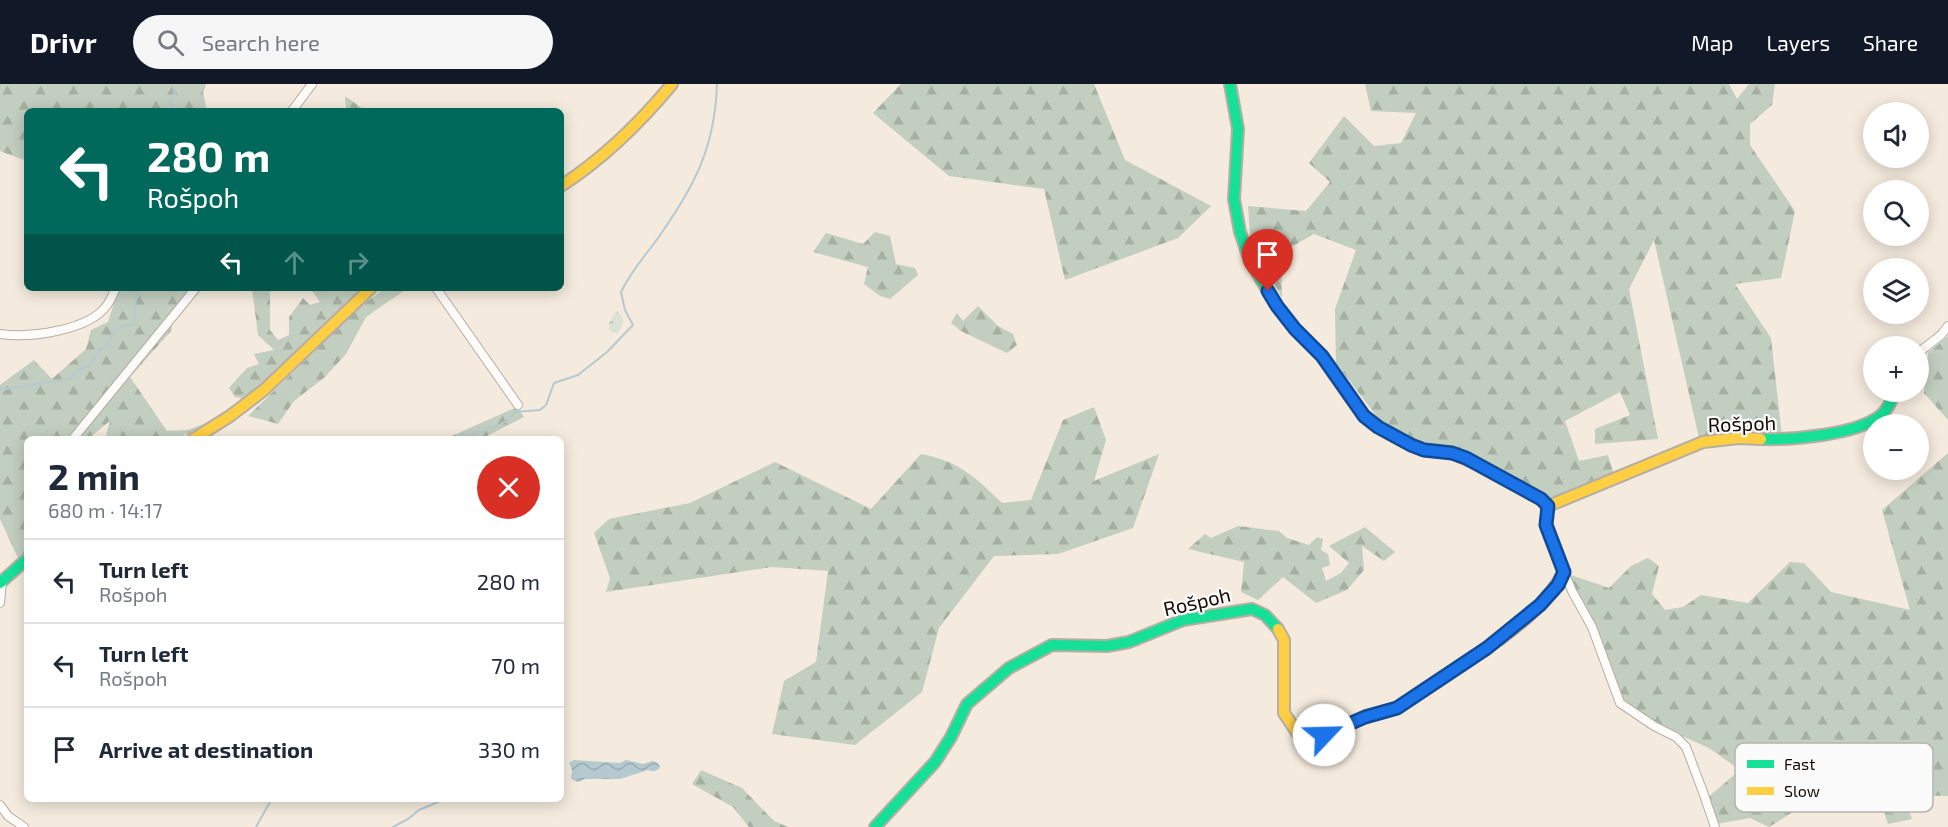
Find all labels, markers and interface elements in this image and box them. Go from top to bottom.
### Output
search box [133,15,553,69]
text: Drivr [30,25,97,59]
icon: search [154,26,187,59]
text: Search here [202,29,320,55]
text: Map [1691,30,1733,55]
text: Layers [1766,30,1830,55]
text: Share [1863,30,1918,55]
map controls [1863,102,1929,480]
button: sound [1863,102,1929,168]
text: 280 m [147,130,270,180]
icon: left [48,132,126,210]
button: search [1863,180,1929,246]
text: Rošpoh [147,181,239,213]
pin [1242,229,1293,291]
icon: arrive [1251,238,1284,271]
icon: left [215,246,248,279]
icon: ahead [278,246,311,279]
icon: right [341,246,374,279]
button: layers [1863,258,1929,324]
button: + [1863,336,1929,402]
street label: Rošpoh [1707,410,1777,436]
button: − [1863,414,1929,480]
text: 2 min [48,454,140,497]
button: close [477,456,540,519]
text: 680 m · 14:17 [48,498,162,522]
text: Turn left [99,556,188,582]
icon: left [48,565,81,598]
text: 280 m [477,568,540,594]
text: Rošpoh [99,582,167,606]
street label: Rošpoh [1161,582,1233,620]
text: Turn left [99,640,188,666]
icon: left [48,649,81,682]
text: 70 m [491,652,540,678]
text: Rošpoh [99,666,167,690]
position arrow [1292,703,1356,767]
icon: arrive [48,733,81,766]
text: Arrive at destination [99,736,313,762]
text: 330 m [478,736,540,762]
legend [1735,743,1933,812]
text: Fast [1784,754,1815,773]
text: Slow [1784,781,1820,800]

